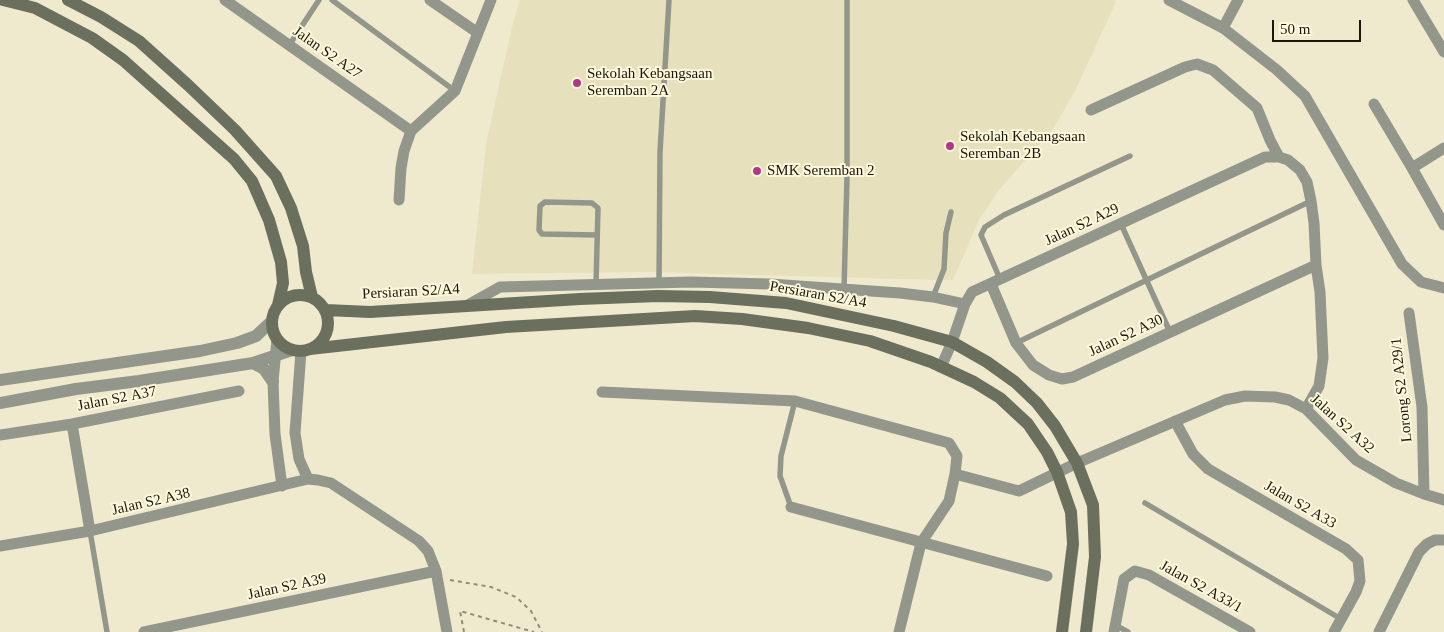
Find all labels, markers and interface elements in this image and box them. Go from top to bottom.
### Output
scale bar [1274,10,1363,42]
text: 50 m [1280,21,1310,37]
street label: Jalan S2 A27 [289,23,365,83]
place label: Sekolah Kebangsaan Seremban 2A [587,65,712,100]
marker: Sekolah Kebangsaan Seremban 2A [571,77,583,89]
place label: Sekolah Kebangsaan Seremban 2B [960,128,1085,163]
marker: Sekolah Kebangsaan Seremban 2B [944,140,956,152]
place label: SMK Seremban 2 [767,162,874,180]
marker: SMK Seremban 2 [751,165,763,177]
street label: Jalan S2 A29 [1042,200,1122,250]
street label: Persiaran S2/A4 [768,278,868,312]
street label: Persiaran S2/A4 [362,280,460,304]
street label: Jalan S2 A30 [1086,311,1166,361]
street label: Lorong S2 A29/1 [1388,337,1416,443]
street label: Jalan S2 A37 [76,383,158,415]
street label: Jalan S2 A32 [1306,391,1378,457]
street label: Jalan S2 A33 [1261,477,1339,533]
street label: Jalan S2 A38 [110,484,192,520]
street label: Jalan S2 A33/1 [1157,557,1245,617]
street label: Jalan S2 A39 [246,570,328,604]

